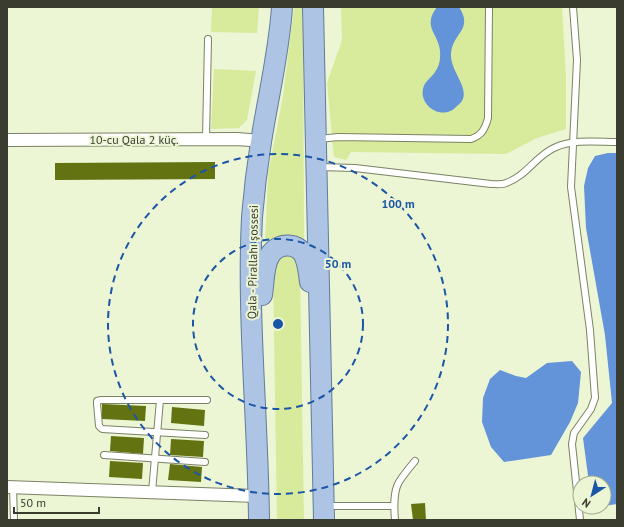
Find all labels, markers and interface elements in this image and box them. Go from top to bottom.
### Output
street label: 10-cu Qala 2 küç. [89,132,179,147]
text: 100 m [381,196,415,211]
street label: Qala - Pirallahı şossesi [244,205,261,319]
text: 50 m [325,256,351,271]
centre of rings [271,317,285,331]
north arrow [572,475,612,515]
scale bar [14,489,99,515]
text: 50 m [20,495,46,510]
text: N [579,495,593,511]

